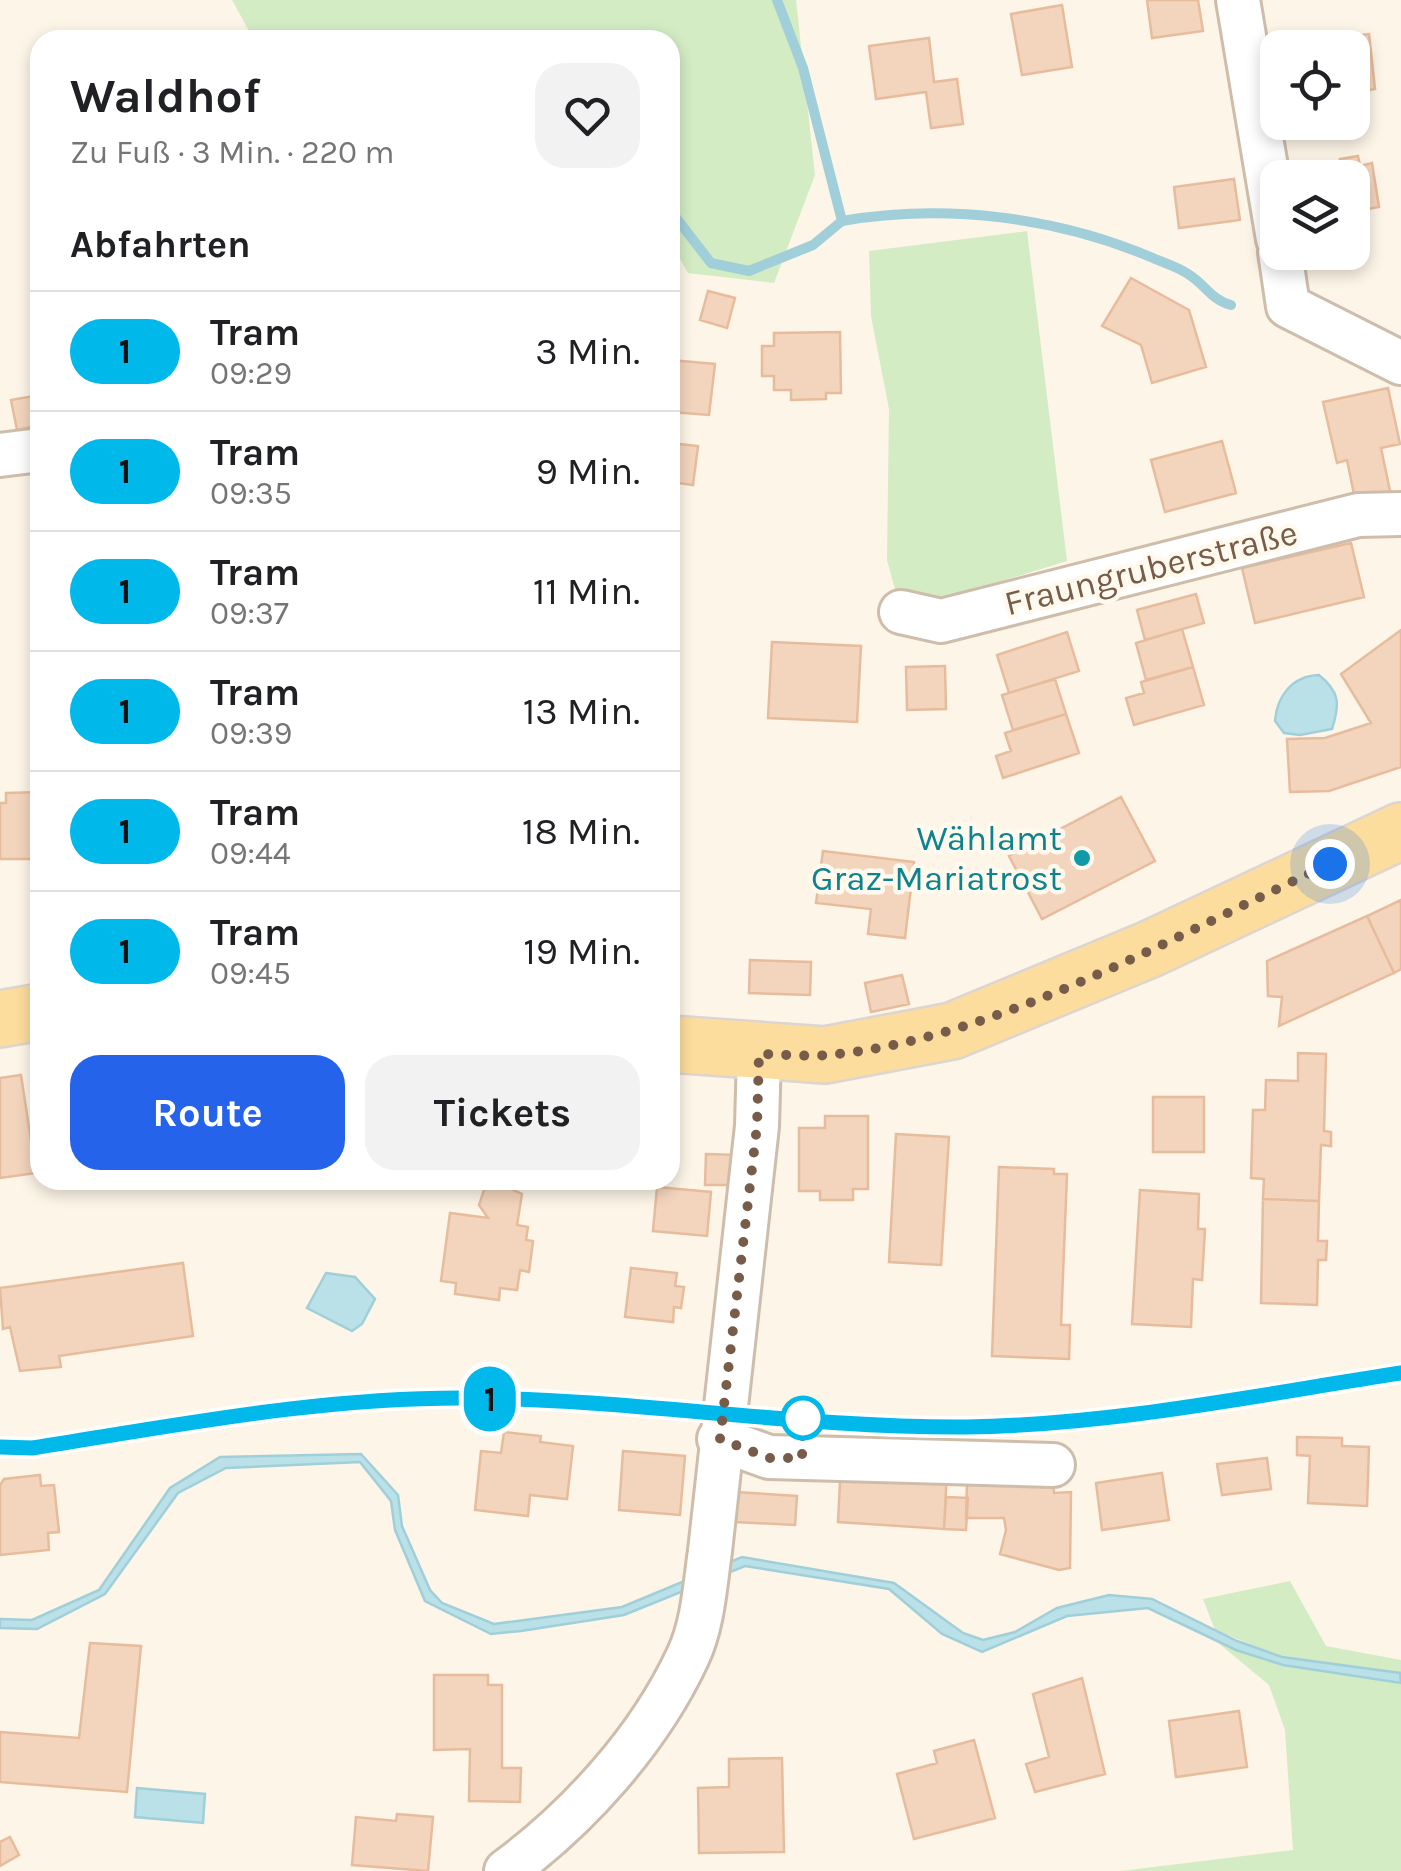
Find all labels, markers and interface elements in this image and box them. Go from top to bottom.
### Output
map controls [1260,30,1370,270]
button: locate [1260,30,1370,140]
button: heart [535,63,640,168]
text: Waldhof [70,68,260,124]
text: Zu Fuß · 3 Min. · 220 m [70,134,395,171]
button: layers [1260,160,1370,270]
text: Abfahrten [70,222,251,267]
text: Tram [210,310,300,355]
text: 3 Min. [535,329,640,374]
text: 1 [119,331,131,372]
text: 09:29 [210,355,292,392]
text: Tram [210,430,300,475]
text: 9 Min. [536,449,640,494]
text: 1 [119,451,131,492]
text: 09:35 [210,475,292,512]
street label: Fraungruberstraße [1000,512,1302,624]
text: Tram [210,550,300,595]
text: 11 Min. [533,569,640,614]
text: 1 [119,571,131,612]
text: 09:37 [210,595,289,632]
text: Tram [210,670,300,715]
text: 13 Min. [523,689,640,734]
text: 1 [119,691,131,732]
text: 09:39 [210,715,292,752]
text: Tram [210,790,300,835]
text: 18 Min. [522,809,640,854]
text: 1 [119,811,131,852]
place label: Wählamt Graz-Mariatrost [811,818,1062,899]
text: 09:44 [210,835,291,872]
your location [1305,839,1355,889]
marker: Wählamt Graz-Mariatrost [1071,847,1093,869]
text: Tram [210,910,300,955]
text: 19 Min. [523,929,640,974]
text: 1 [119,931,131,972]
text: 09:45 [210,955,291,992]
button: Route [70,1055,345,1170]
button: Tickets [365,1055,640,1170]
line badge: 1 [458,1366,522,1432]
text: 1 [484,1379,496,1420]
unlabelled marker [782,1397,824,1439]

